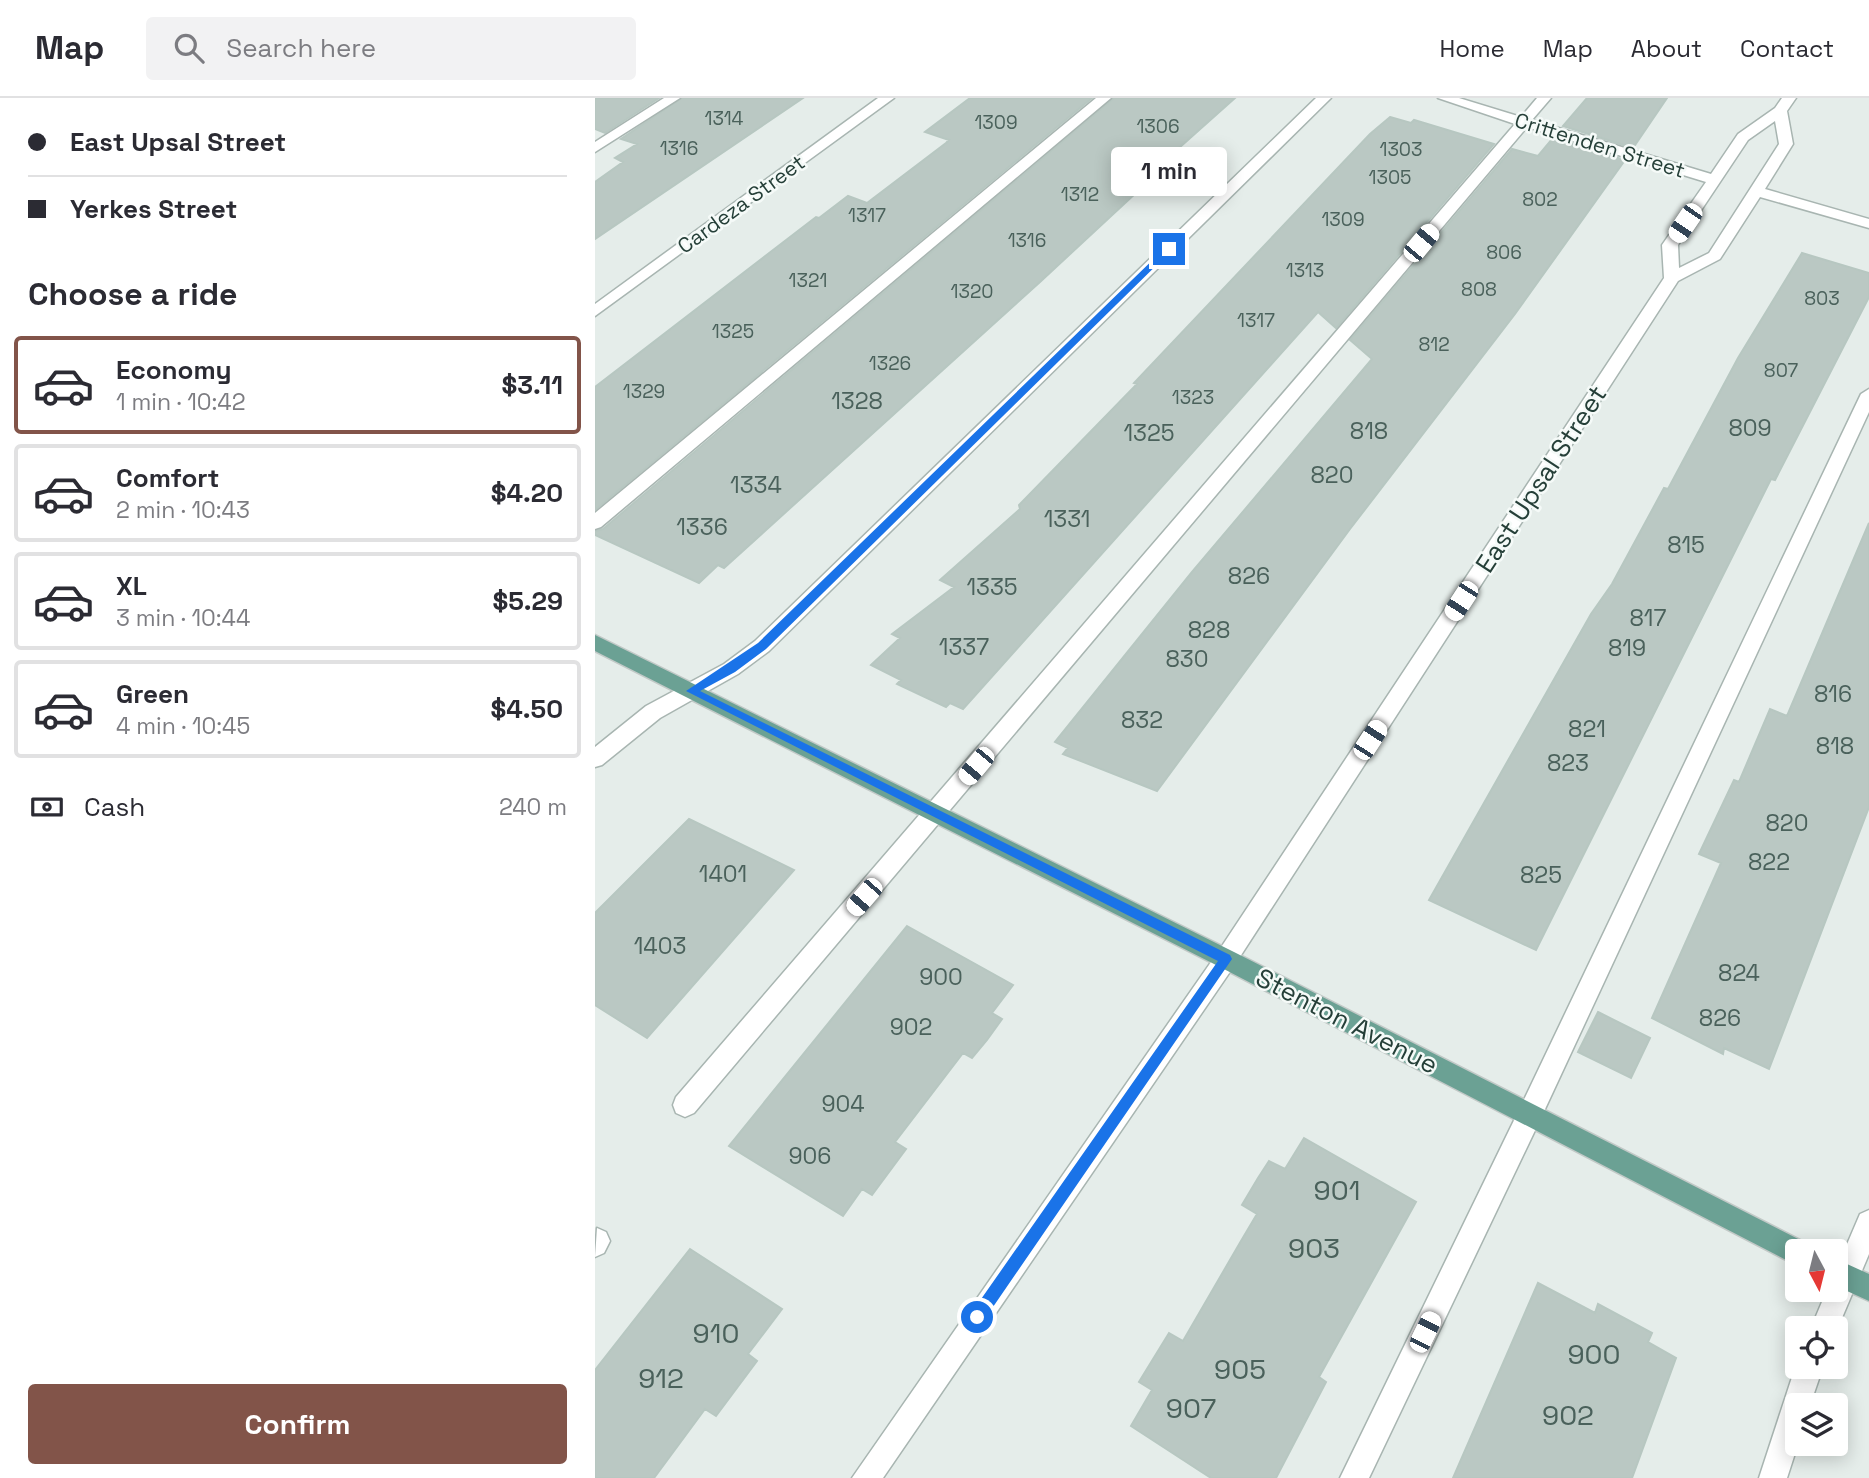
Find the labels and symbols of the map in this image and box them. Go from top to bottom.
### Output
house number: 1314 [705,106,744,131]
street label: Crittenden Street [1512,106,1688,184]
house number: 1309 [974,110,1018,135]
house number: 1306 [1136,114,1180,139]
house number: 1316 [660,136,698,161]
house number: 1303 [1379,137,1423,162]
callout: 1 min [1111,148,1227,197]
street label: Cardeza Street [672,149,810,259]
house number: 1305 [1369,165,1411,190]
house number: 1312 [1061,182,1099,207]
house number: 802 [1522,187,1558,212]
car [1665,200,1706,246]
house number: 1317 [848,203,886,228]
house number: 1309 [1321,207,1365,232]
car [1400,220,1443,266]
house number: 1316 [1008,228,1046,253]
route end [1153,233,1185,265]
house number: 806 [1486,240,1522,265]
house number: 1313 [1286,258,1324,283]
house number: 1321 [789,268,827,293]
house number: 808 [1461,277,1497,302]
house number: 1320 [950,279,994,304]
house number: 803 [1804,286,1840,311]
house number: 1317 [1237,308,1275,333]
house number: 1325 [712,319,754,344]
house number: 812 [1418,332,1450,357]
house number: 1326 [869,351,911,376]
house number: 807 [1764,358,1798,383]
house number: 1329 [623,379,665,404]
street label: East Upsal Street [1468,379,1614,579]
house number: 1323 [1172,385,1214,410]
house number: 1328 [831,386,883,416]
house number: 809 [1728,413,1772,443]
house number: 818 [1350,416,1388,446]
house number: 1325 [1123,418,1175,448]
house number: 820 [1311,460,1353,490]
house number: 1334 [730,470,782,500]
house number: 1331 [1044,504,1090,534]
house number: 1336 [676,512,728,542]
house number: 815 [1667,530,1705,560]
house number: 826 [1228,561,1270,591]
house number: 1335 [966,572,1018,602]
car [1441,578,1482,624]
house number: 817 [1630,603,1666,633]
house number: 828 [1188,615,1230,645]
house number: 1337 [939,632,989,662]
house number: 819 [1608,633,1646,663]
house number: 830 [1166,644,1208,674]
house number: 816 [1814,679,1852,709]
house number: 832 [1121,705,1163,735]
house number: 821 [1568,714,1606,744]
car [1350,717,1391,763]
house number: 818 [1816,731,1854,761]
car [955,743,998,789]
house number: 823 [1547,748,1589,778]
house number: 820 [1766,808,1808,838]
house number: 822 [1748,847,1790,877]
house number: 1401 [699,859,747,889]
house number: 825 [1520,860,1562,890]
car [843,874,886,920]
house number: 1403 [634,931,686,961]
house number: 824 [1718,958,1760,988]
street label: Stenton Avenue [1250,960,1444,1082]
house number: 900 [919,962,963,992]
house number: 826 [1699,1003,1741,1033]
house number: 902 [890,1012,932,1042]
house number: 904 [821,1089,865,1119]
house number: 906 [789,1141,831,1171]
house number: 901 [1314,1172,1360,1208]
house number: 903 [1288,1230,1340,1266]
north arrow [1785,1239,1848,1302]
route start [961,1301,993,1333]
car [1407,1309,1444,1355]
house number: 910 [693,1315,739,1351]
house number: 900 [1567,1336,1621,1372]
house number: 905 [1214,1351,1266,1387]
house number: 912 [638,1360,684,1396]
house number: 907 [1166,1390,1216,1426]
house number: 902 [1542,1397,1594,1433]

